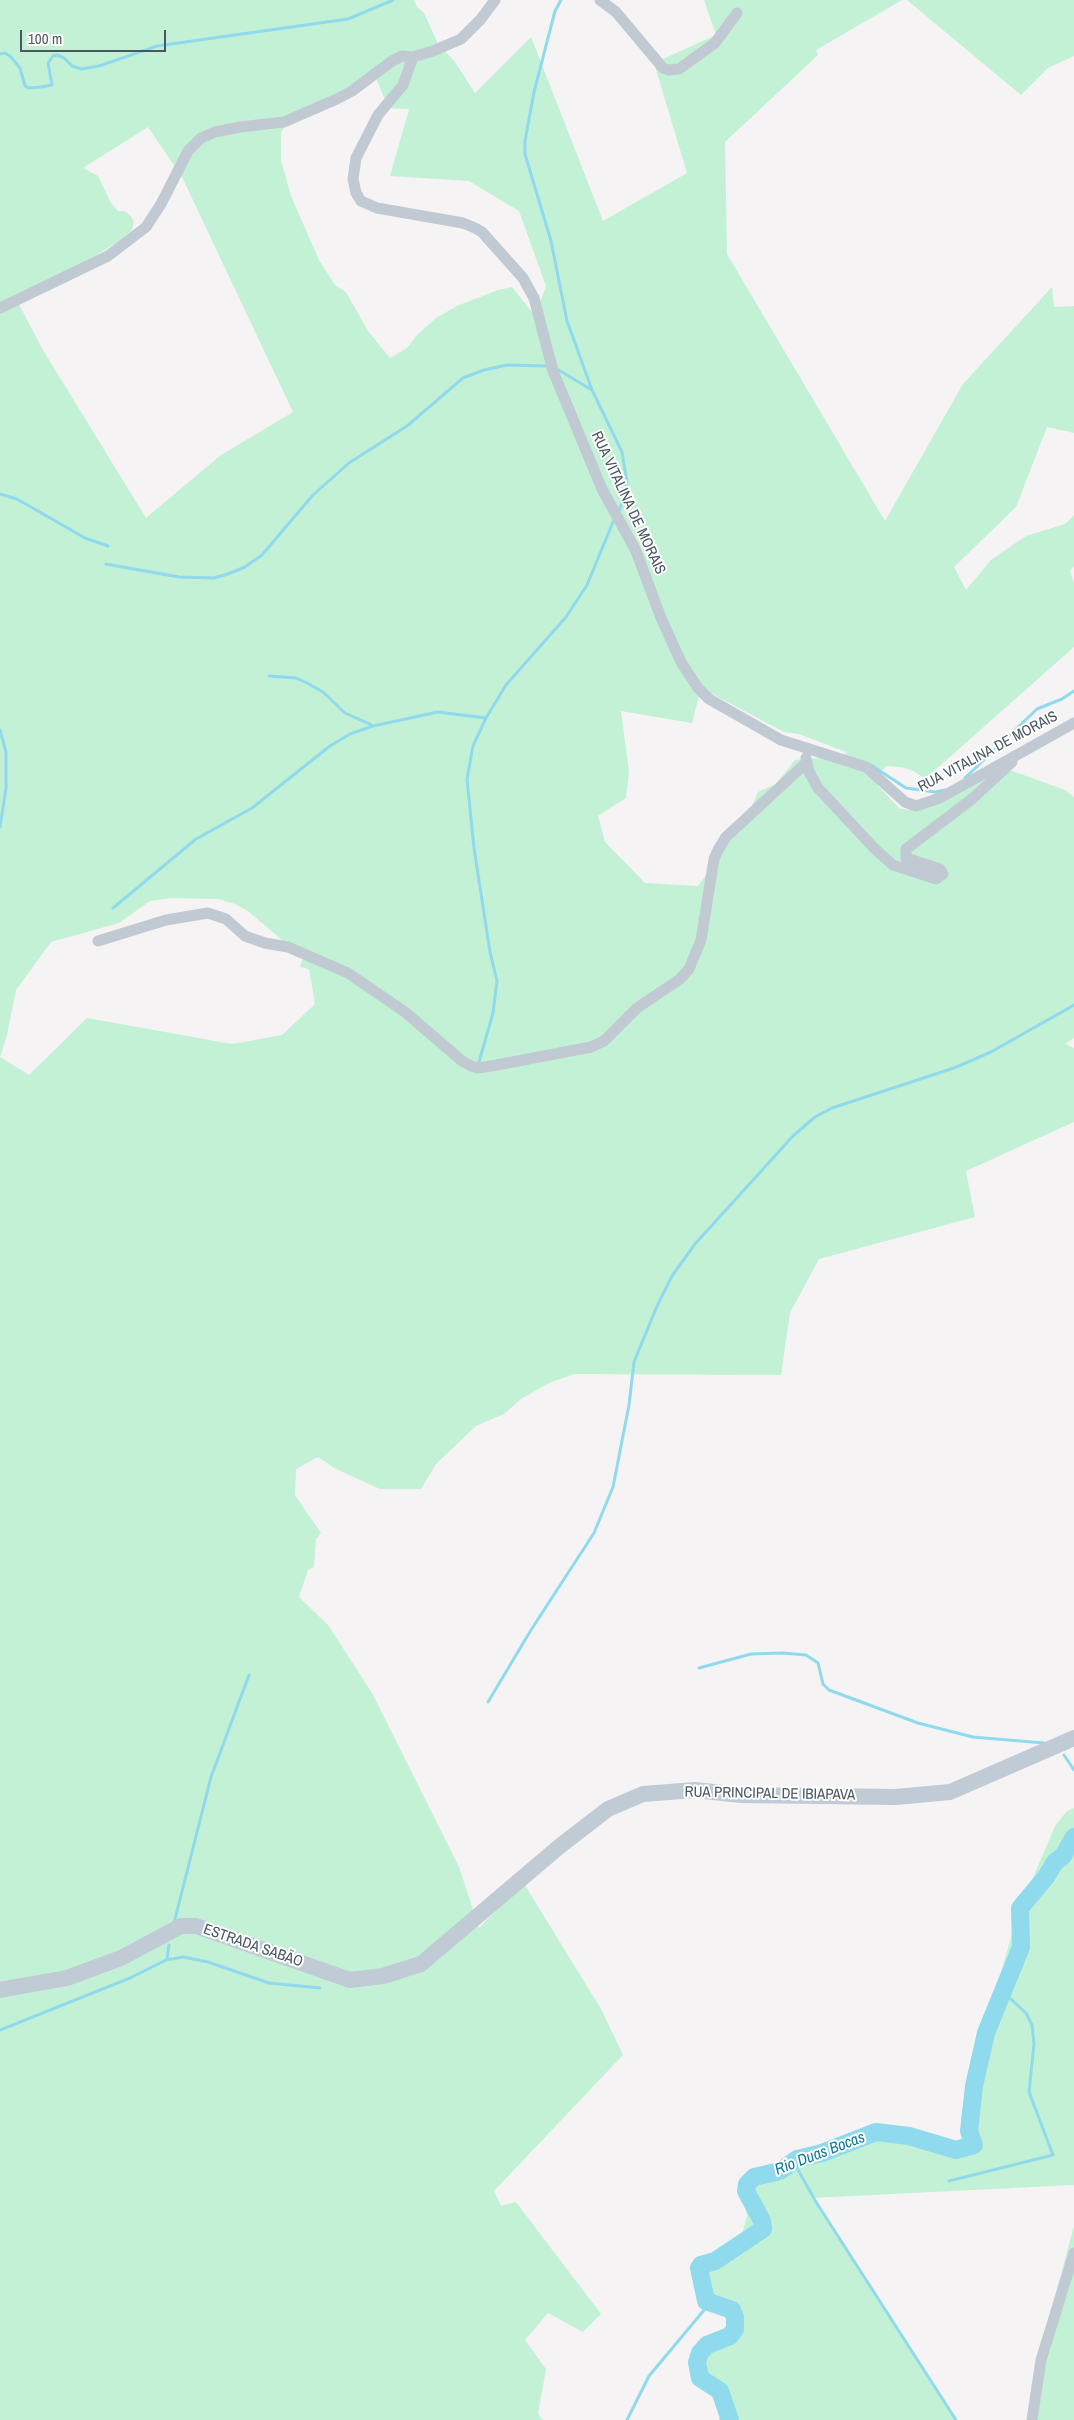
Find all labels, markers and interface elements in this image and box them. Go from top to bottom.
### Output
scale bar [22,20,169,52]
text: 100 m [28,28,62,49]
street label: RUA VITALINA DE MORAIS [587,429,669,577]
street label: RUA VITALINA DE MORAIS [915,708,1061,796]
street label: RUA PRINCIPAL DE IBIAPAVA [684,1784,856,1804]
street label: ESTRADA SABÄO [201,1921,305,1971]
water label: Rio Duas Bocas [772,2128,868,2180]

